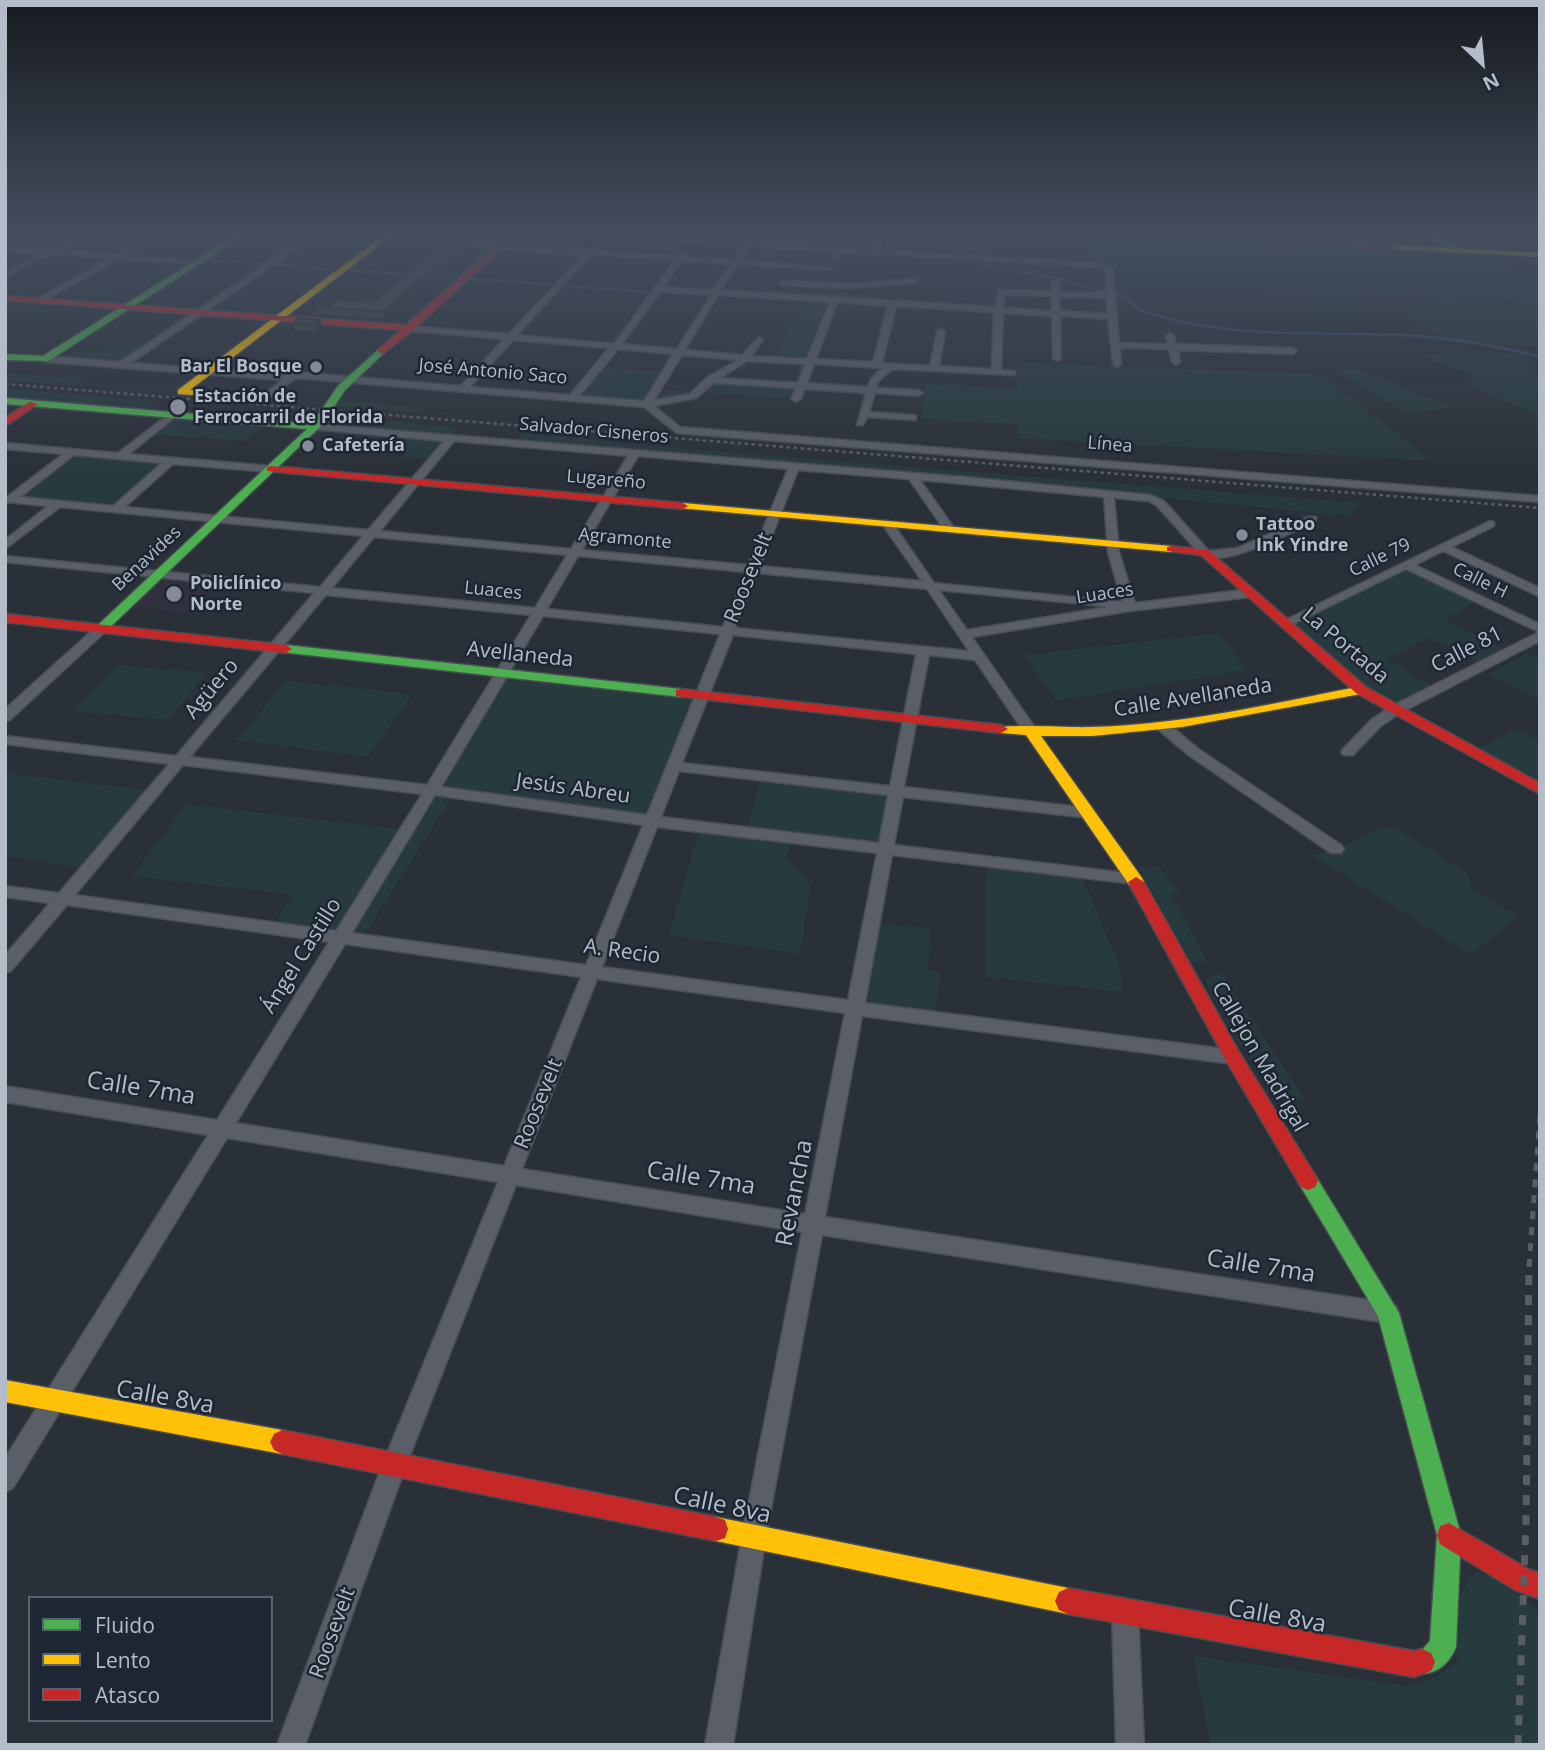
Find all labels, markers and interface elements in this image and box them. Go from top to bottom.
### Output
north arrow [1447,28,1517,98]
text: N [1479,67,1504,97]
street label: José Antonio Saco [418,355,568,389]
place label: Bar El Bosque [180,356,302,378]
marker: Bar El Bosque [308,359,324,375]
place label: Estación de Ferrocarril de Florida [194,386,383,428]
marker: Estación de Ferrocarril de Florida [168,397,188,417]
street label: Salvador Cisneros [519,414,669,448]
street label: Línea [1087,432,1133,458]
place label: Cafetería [322,435,405,457]
marker: Cafetería [300,438,316,454]
street label: Lugareño [565,466,647,494]
place label: Tattoo Ink Yindre [1256,514,1348,556]
street label: Benavides [108,522,186,596]
street label: Agramonte [577,524,673,554]
marker: Tattoo Ink Yindre [1234,527,1250,543]
street label: Roosevelt [720,529,778,627]
street label: Calle 79 [1346,534,1414,582]
street label: Calle H [1449,558,1511,604]
place label: Policlínico Norte [190,573,281,616]
street label: Luaces [463,577,523,605]
street label: Luaces [1075,579,1135,609]
marker: Policlínico Norte [164,584,184,604]
street label: La Portada [1296,602,1394,690]
street label: Calle 81 [1427,621,1507,679]
street label: Avellaneda [465,637,575,673]
street label: Agüero [180,654,244,724]
street label: Calle Avellaneda [1112,673,1274,723]
street label: Jesús Abreu [514,769,632,809]
street label: Ángel Castillo [257,894,347,1018]
street label: A. Recio [582,934,662,970]
street label: Callejon Madrigal [1206,977,1312,1137]
street label: Roosevelt [510,1055,568,1153]
street label: Calle 7ma [85,1066,197,1112]
street label: Revancha [771,1137,819,1249]
street label: Calle 7ma [645,1156,757,1202]
street label: Calle 7ma [1205,1244,1317,1290]
street label: Calle 8va [114,1375,216,1421]
street label: Calle 8va [670,1482,774,1530]
street label: Roosevelt [305,1584,361,1682]
street label: Calle 8va [1226,1594,1328,1640]
legend [28,1596,273,1722]
text: Fluido [95,1611,155,1639]
text: Lento [95,1646,151,1674]
text: Atasco [95,1681,160,1709]

